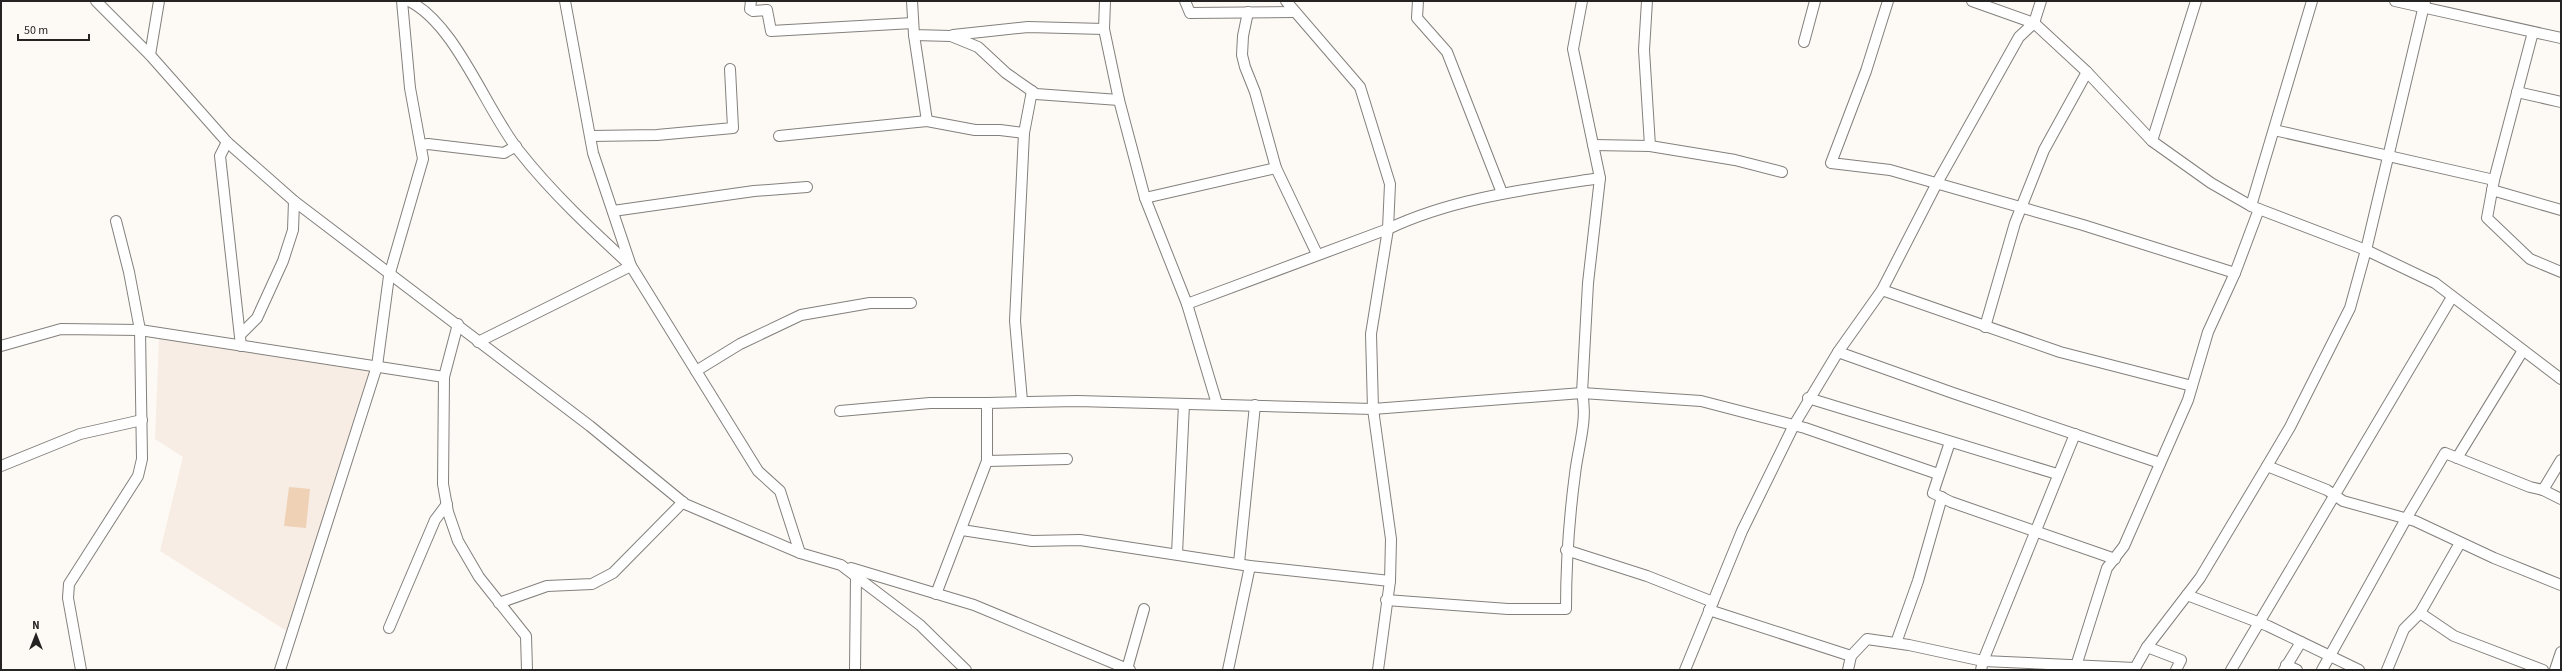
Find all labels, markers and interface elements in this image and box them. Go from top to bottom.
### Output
scale bar [18,16,89,42]
text: 50 m [24,22,48,39]
north arrow [16,615,56,655]
text: N [32,618,40,633]

